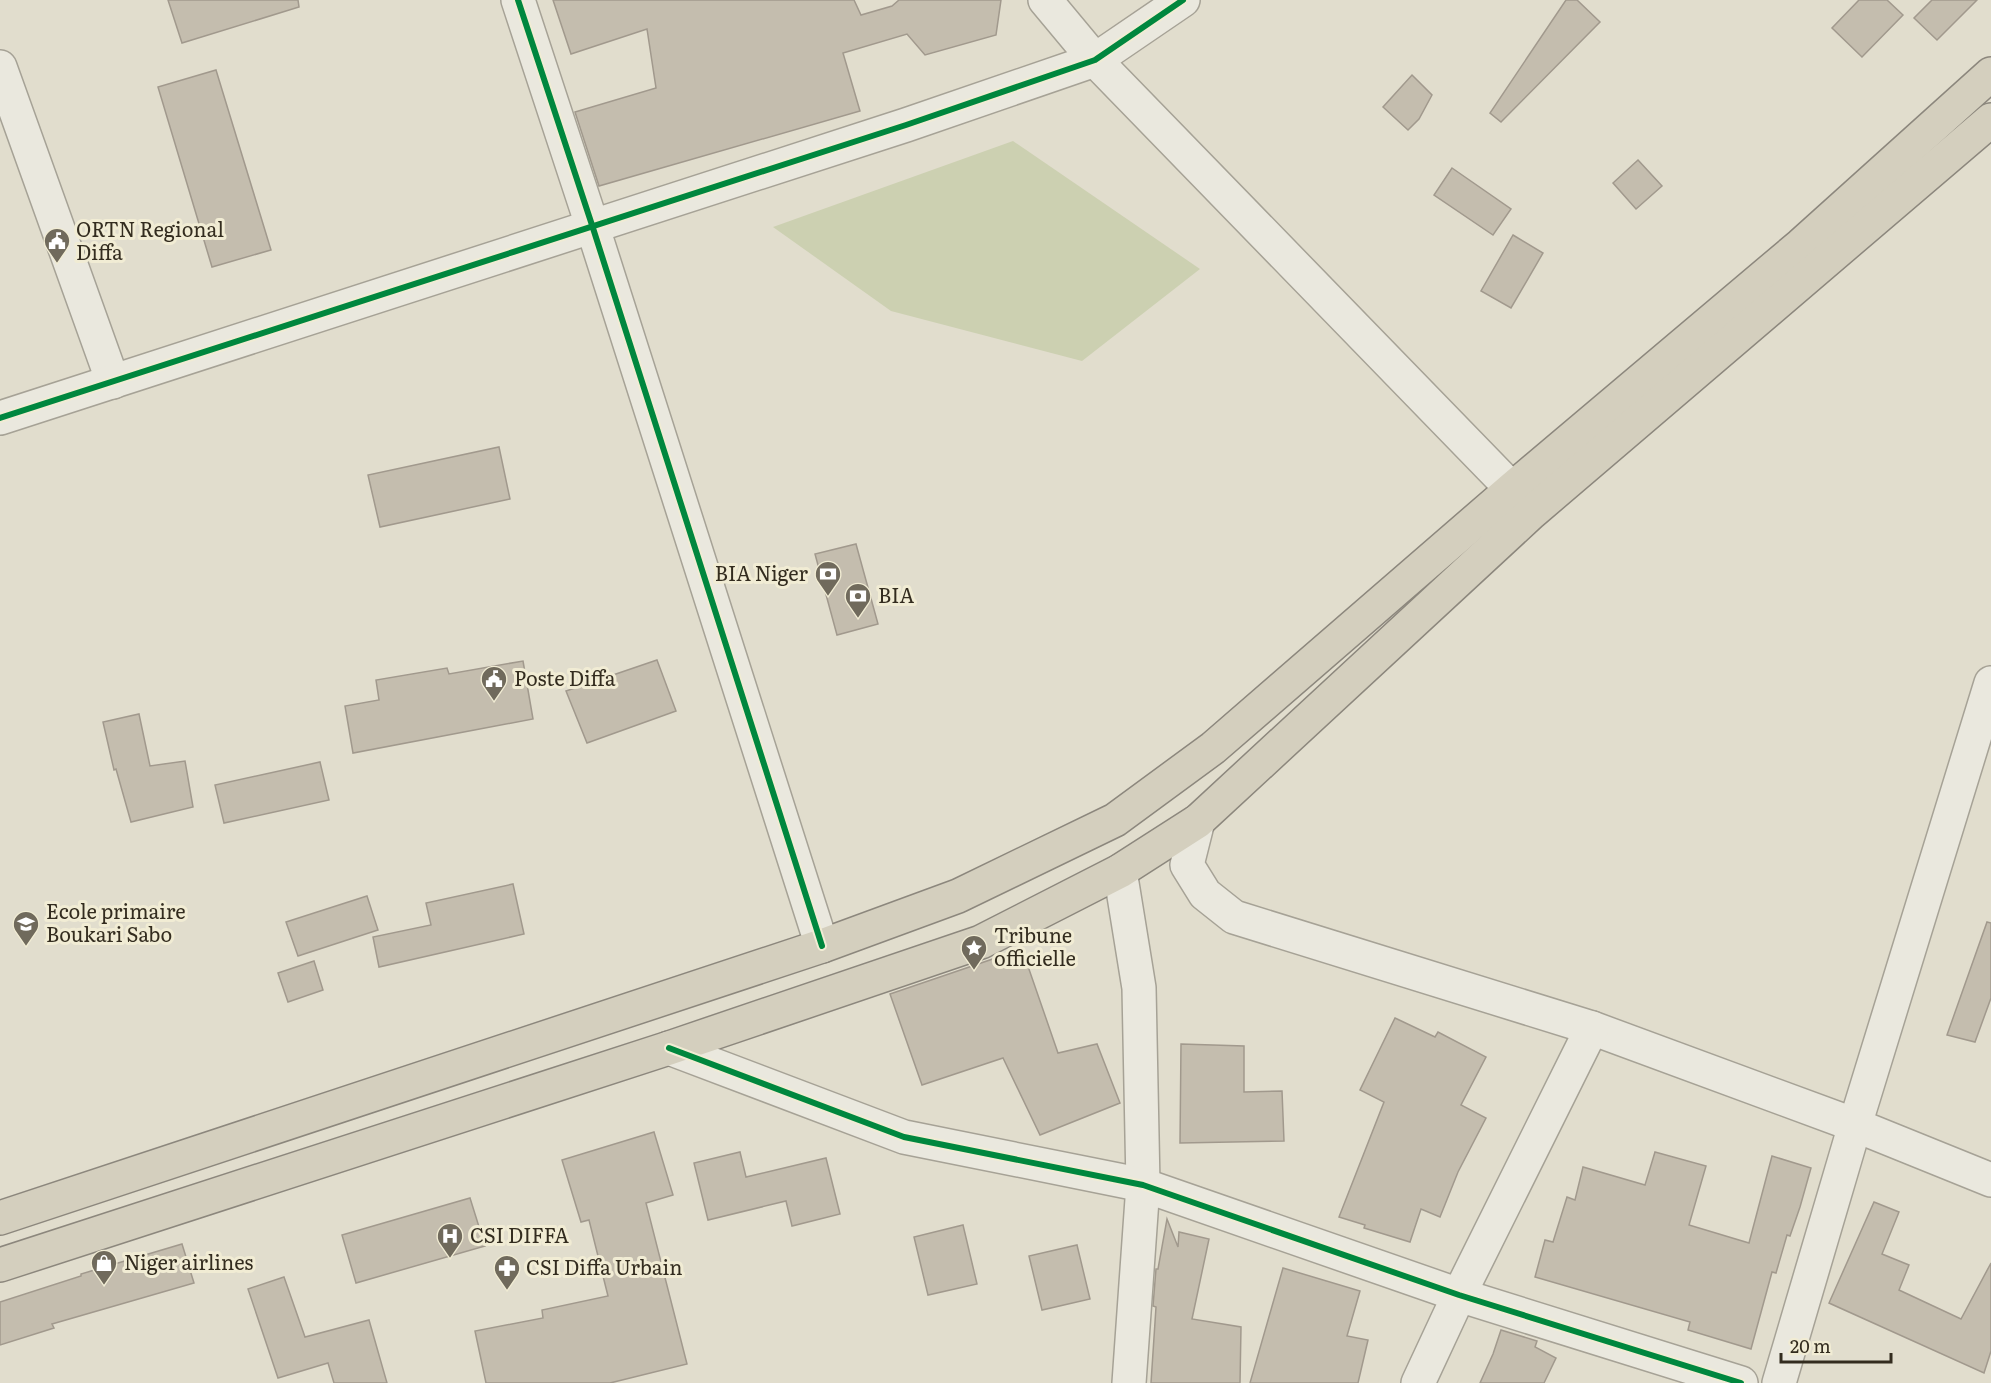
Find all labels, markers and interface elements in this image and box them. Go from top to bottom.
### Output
place label: ORTN Regional Diffa [76,213,224,266]
public building icon: ORTN Regional Diffa [42,226,72,264]
place label: BIA Niger [715,557,809,587]
bank icon: BIA Niger [813,559,843,597]
place label: BIA [878,579,914,609]
bank icon: BIA [843,581,873,619]
place label: Poste Diffa [514,662,616,692]
public building icon: Poste Diffa [479,664,509,702]
place label: Ecole primaire Boukari Sabo [46,895,186,948]
school or university icon: Ecole primaire Boukari Sabo [11,909,41,947]
place label: Tribune officielle [994,919,1076,972]
place icon: Tribune officielle [959,933,989,971]
place label: CSI DIFFA [470,1219,569,1249]
hospital icon: CSI DIFFA [435,1221,465,1259]
place label: Niger airlines [124,1246,253,1276]
shop icon: Niger airlines [89,1248,119,1286]
place label: CSI Diffa Urbain [526,1251,683,1281]
pharmacy icon: CSI Diffa Urbain [492,1253,522,1291]
scale bar [1781,1326,1890,1364]
text: 20 m [1790,1332,1831,1359]

